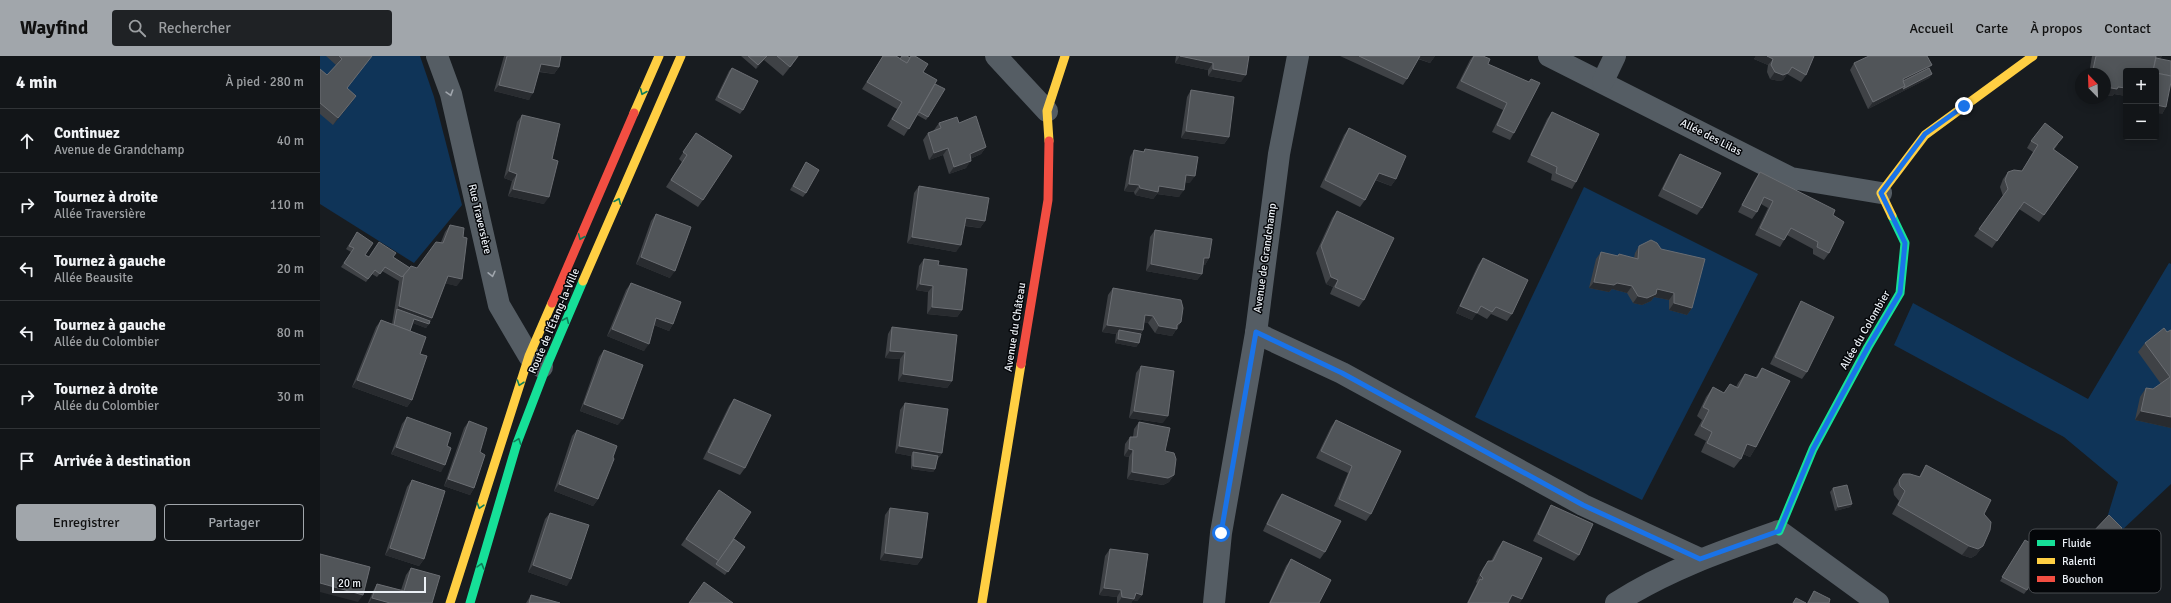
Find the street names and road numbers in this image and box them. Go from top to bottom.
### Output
street label: Allée des Lilas [1678,116,1744,158]
street label: Rue Traversière [466,183,494,255]
street label: Avenue de Grandchamp [1251,202,1279,314]
street label: Route de l'Étang-la-Ville [525,266,582,376]
street label: Avenue du Château [1002,282,1028,372]
street label: Allée du Colombier [1837,288,1893,372]

